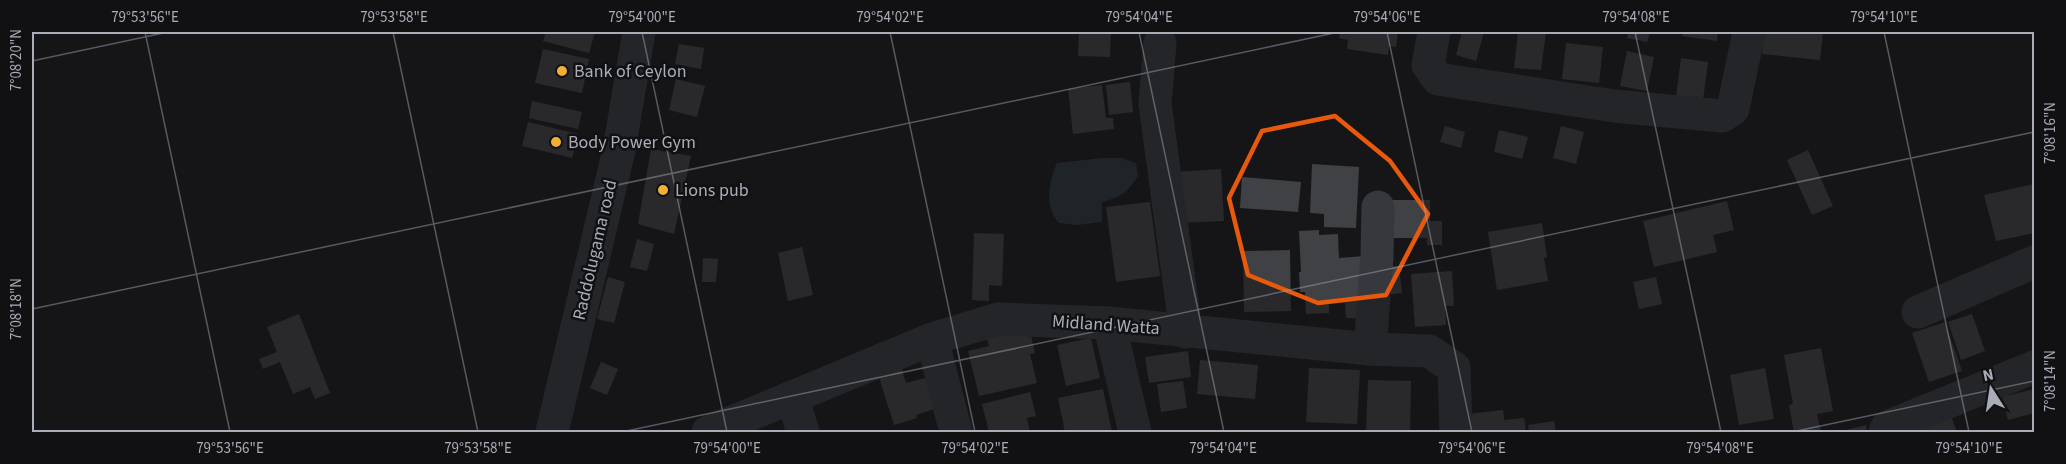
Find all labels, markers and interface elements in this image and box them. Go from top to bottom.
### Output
text: 79°53'56"E [111,7,179,28]
text: 79°53'58"E [360,7,428,28]
text: 79°54'00"E [608,7,676,28]
text: 79°54'02"E [856,7,924,28]
text: 79°54'04"E [1105,7,1173,28]
text: 79°54'06"E [1353,7,1421,28]
text: 79°54'08"E [1602,7,1670,28]
text: 79°54'10"E [1850,7,1918,28]
text: 7°08'20"N [6,29,27,91]
place label: Bank of Ceylon [574,59,686,84]
marker: Bank of Ceylon [555,64,569,78]
text: 7°08'16"N [2040,102,2061,164]
place label: Body Power Gym [568,130,696,155]
marker: Body Power Gym [549,135,563,149]
street label: Raddolugama road [567,177,623,323]
place label: Lions pub [675,178,749,203]
marker: Lions pub [656,183,670,197]
text: 7°08'18"N [6,278,27,340]
street label: Midland Watta [1051,309,1161,341]
text: 7°08'14"N [2040,350,2061,412]
north arrow [1961,359,2021,419]
text: N [1981,363,1996,387]
text: 79°53'56"E [196,438,264,459]
text: 79°53'58"E [444,438,512,459]
text: 79°54'00"E [693,438,761,459]
text: 79°54'02"E [941,438,1009,459]
text: 79°54'04"E [1189,438,1257,459]
text: 79°54'06"E [1438,438,1506,459]
text: 79°54'08"E [1686,438,1754,459]
text: 79°54'10"E [1935,438,2003,459]

